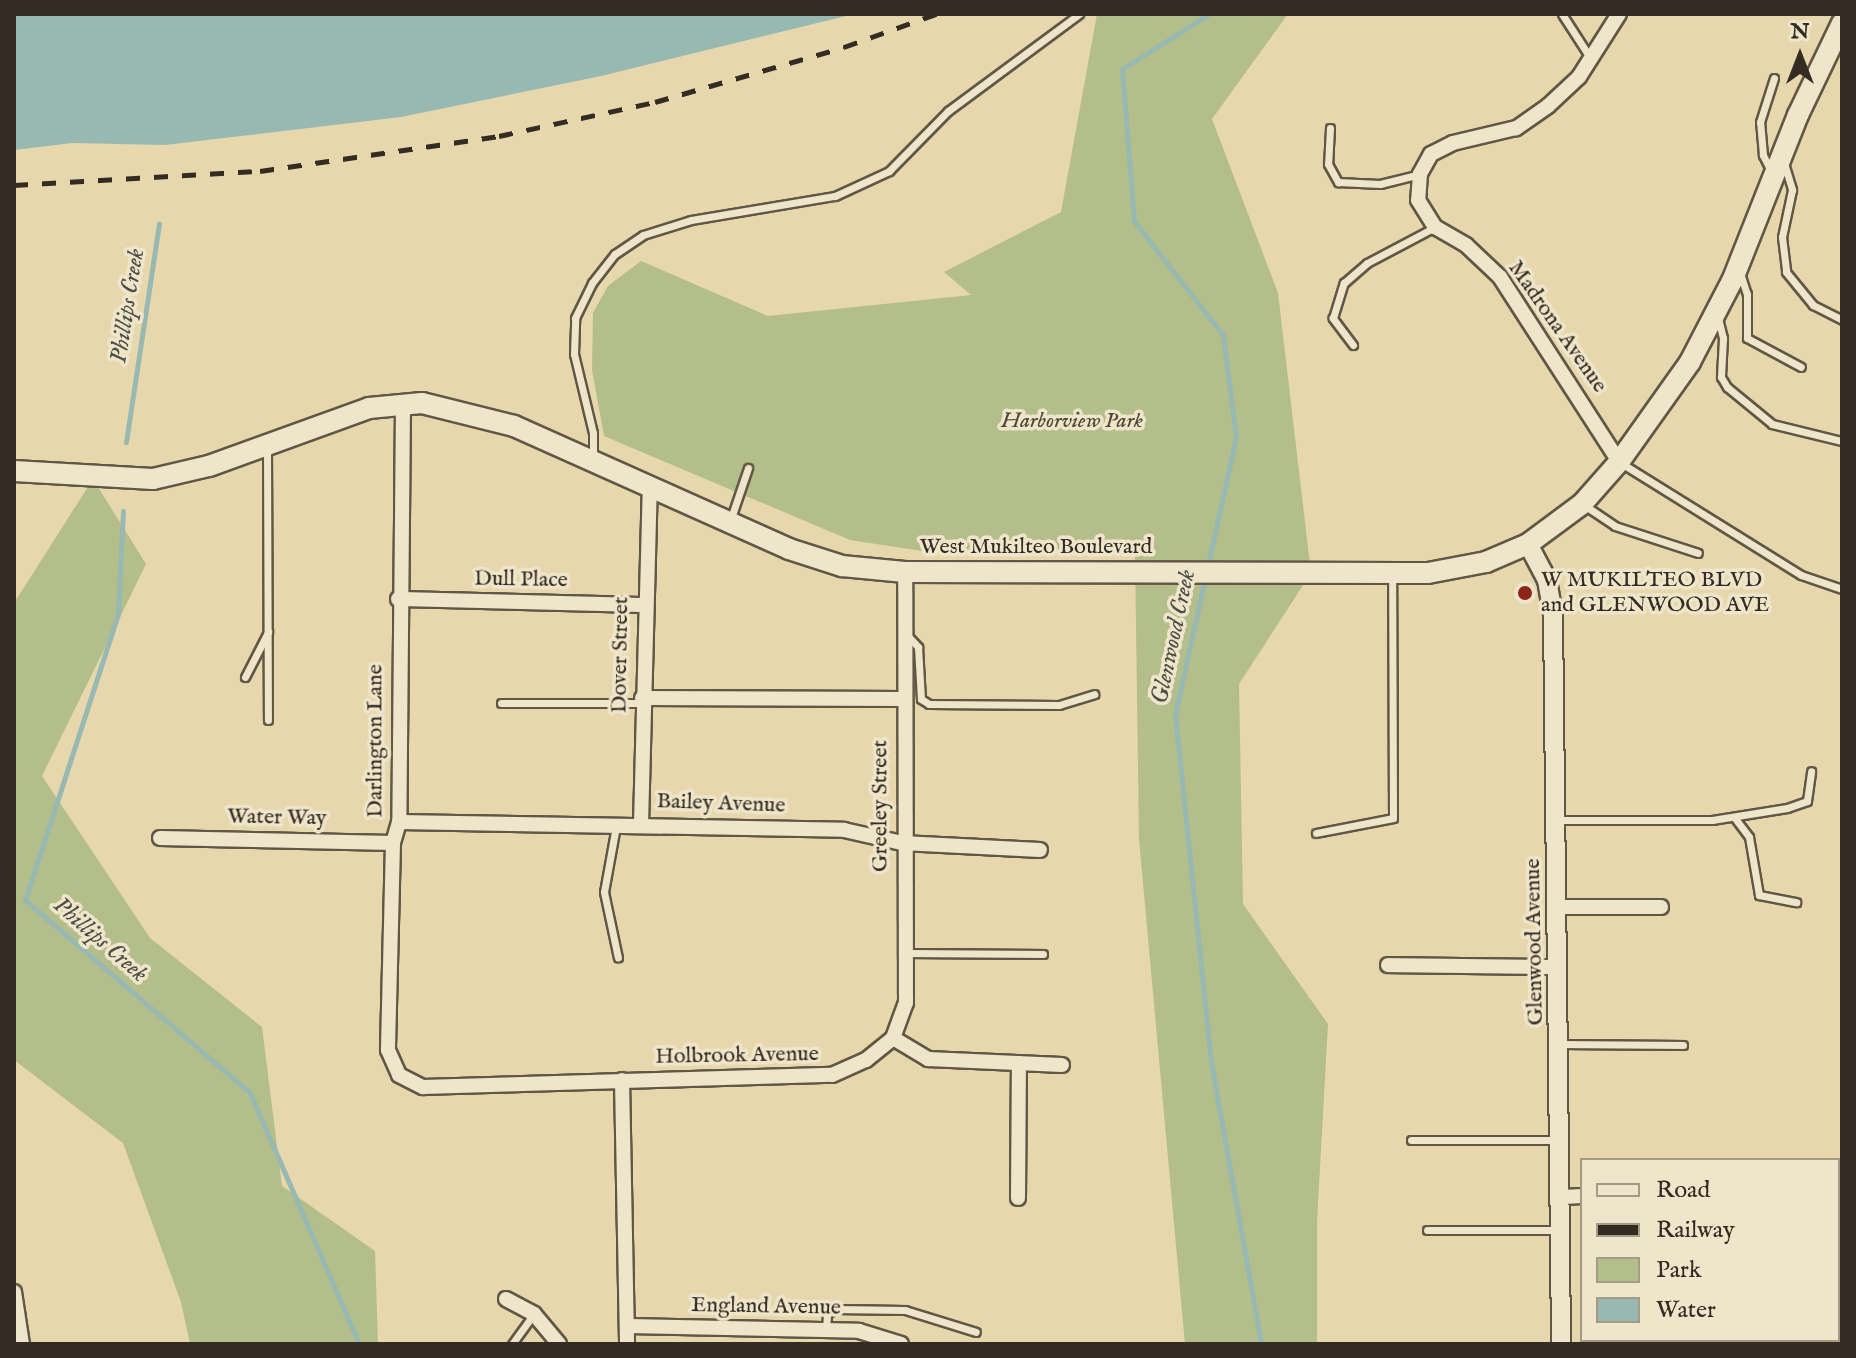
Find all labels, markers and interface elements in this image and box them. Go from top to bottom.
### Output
north arrow [1760,16,1840,96]
text: N [1790,18,1810,46]
water label: Phillips Creek [105,247,151,365]
street label: Madrona Avenue [1502,256,1612,398]
park label: Harborview Park [1001,409,1143,435]
street label: West Mukilteo Boulevard [920,535,1152,561]
street label: Dull Place [474,566,568,594]
water label: Glenwood Creek [1146,567,1202,707]
place label: W MUKILTEO BLVD and GLENWOOD AVE [1541,567,1769,618]
marker: W MUKILTEO BLVD and GLENWOOD AVE [1516,584,1534,602]
street label: Dover Street [607,596,635,714]
street label: Darlington Lane [363,664,389,818]
street label: Greeley Street [868,740,894,872]
street label: Bailey Avenue [656,789,786,819]
street label: Water Way [227,804,327,832]
street label: Glenwood Avenue [1520,858,1550,1026]
water label: Phillips Creek [47,891,153,989]
street label: Holbrook Avenue [655,1041,819,1071]
legend [1580,1158,1840,1342]
text: Road [1656,1175,1710,1206]
text: Railway [1656,1215,1735,1246]
text: Park [1656,1255,1702,1286]
street label: England Avenue [691,1292,841,1322]
text: Water [1656,1295,1716,1326]

